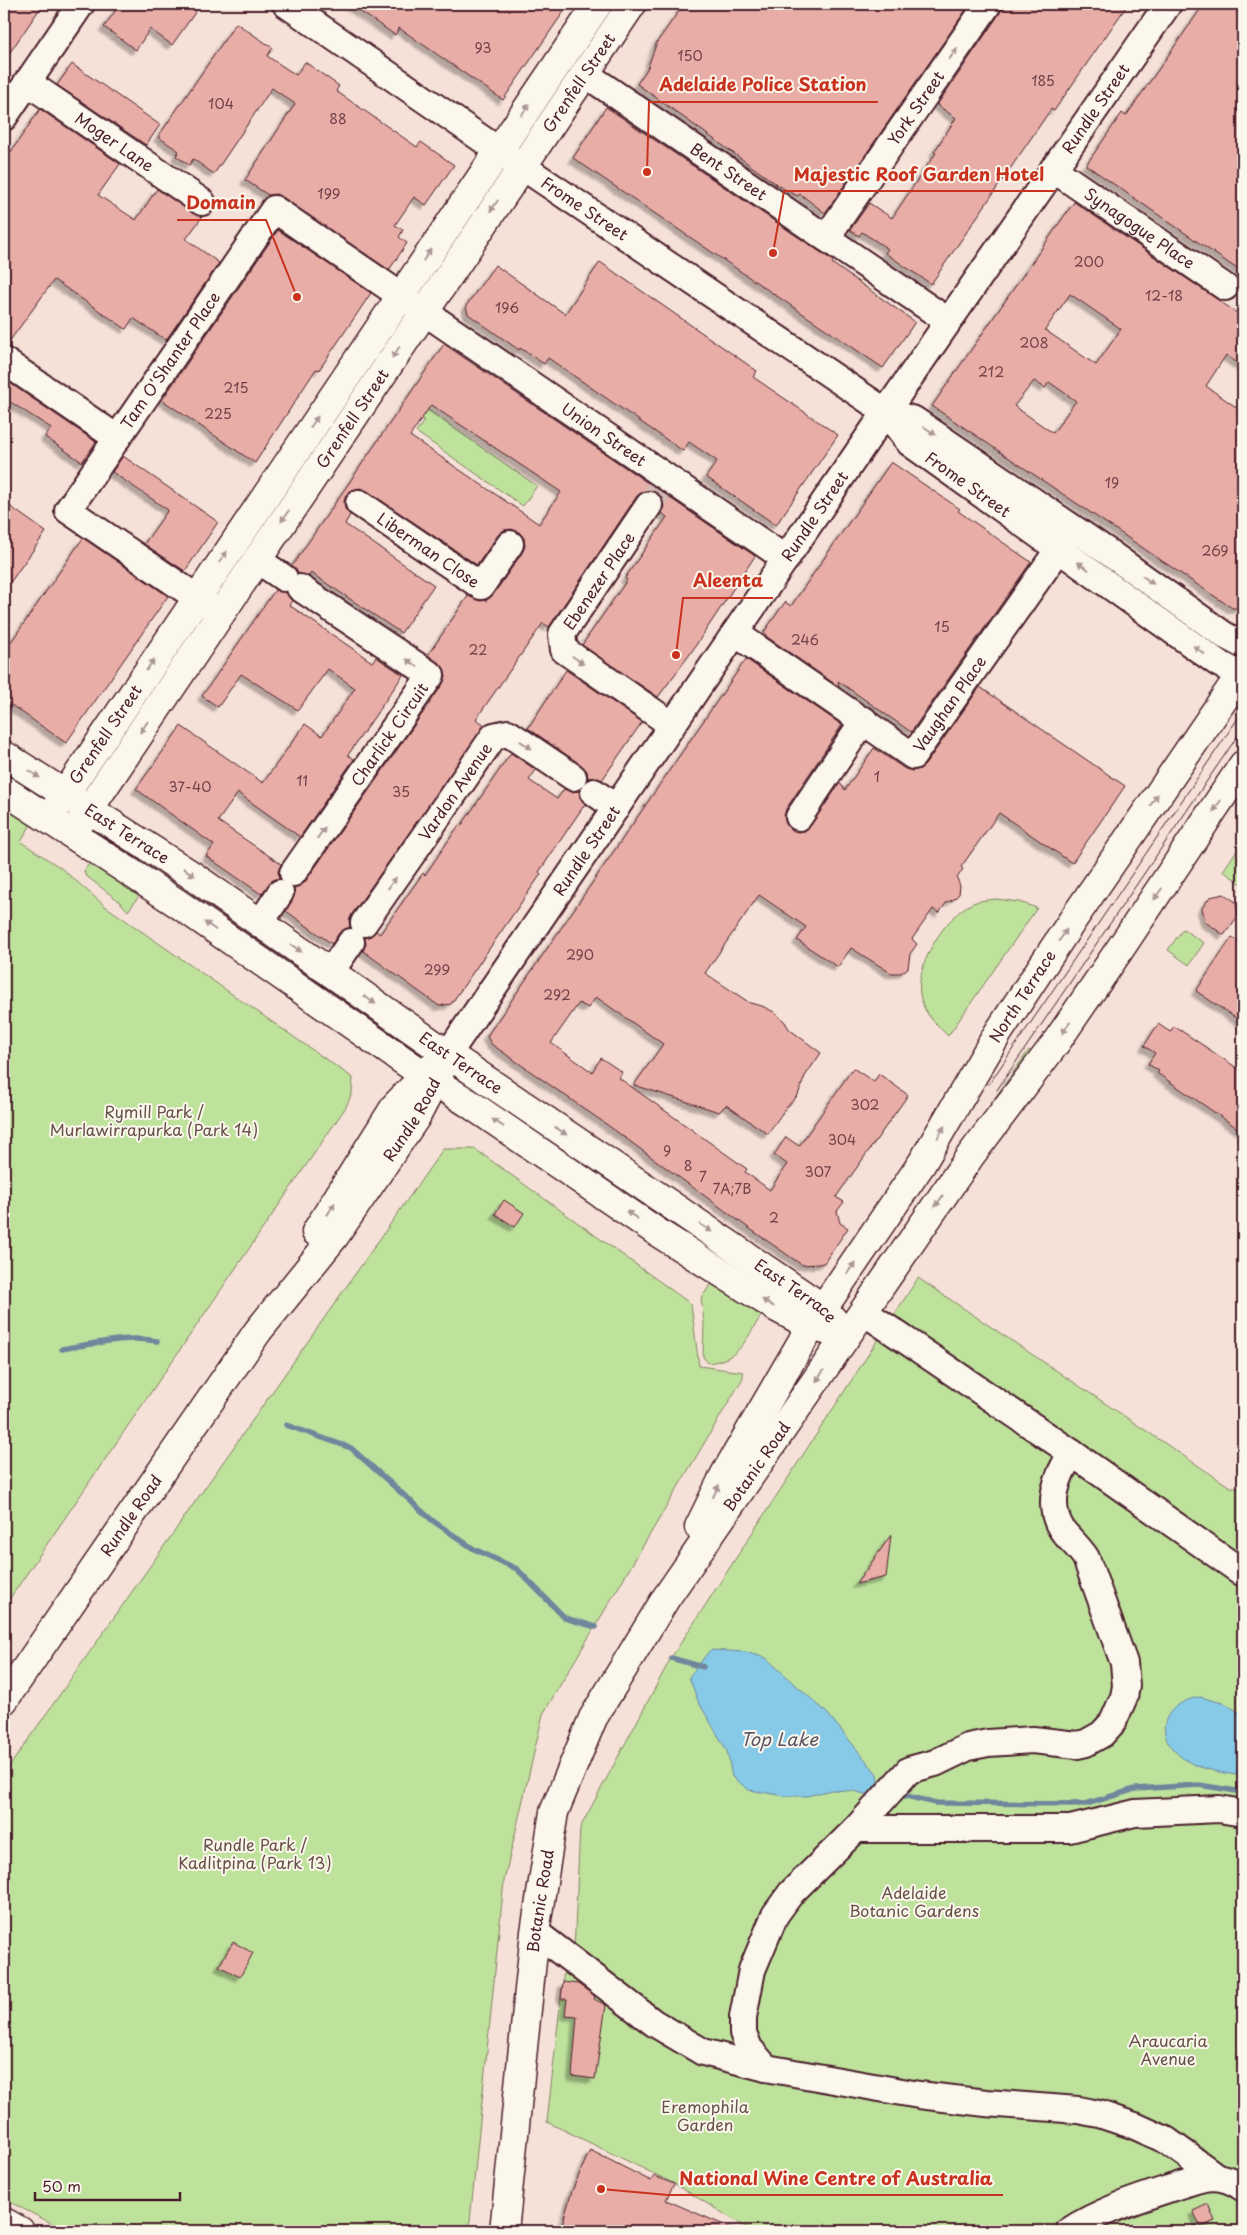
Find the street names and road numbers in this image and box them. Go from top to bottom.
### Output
street label: Grenfell Street [536,27,621,137]
street label: Rundle Street [1055,58,1135,158]
street label: York Street [881,65,950,150]
street label: Moger Lane [71,105,159,177]
street label: Bent Street [686,136,773,206]
street label: Frome Street [537,170,634,246]
street label: Synagogue Place [1080,181,1200,274]
street label: Tam O'Shanter Place [114,286,225,434]
street label: Grenfell Street [309,363,394,473]
street label: Union Street [557,396,652,472]
street label: Frome Street [921,445,1017,523]
street label: Rundle Street [774,465,853,566]
street label: Liberman Close [373,506,485,593]
street label: Ebenezer Place [557,527,640,634]
street label: Vaughan Place [906,650,991,757]
street label: Charlick Circuit [344,677,434,791]
street label: Grenfell Street [62,679,147,788]
street label: Vardon Avenue [412,737,497,845]
street label: East Terrace [80,797,175,869]
street label: Rundle Street [546,800,625,900]
street label: North Terrace [982,945,1061,1047]
street label: East Terrace [415,1025,508,1099]
street label: Rundle Road [376,1073,446,1166]
street label: East Terrace [750,1252,843,1327]
street label: Botanic Road [716,1416,795,1516]
street label: Rundle Road [94,1469,167,1561]
street label: Botanic Road [520,1847,559,1954]

